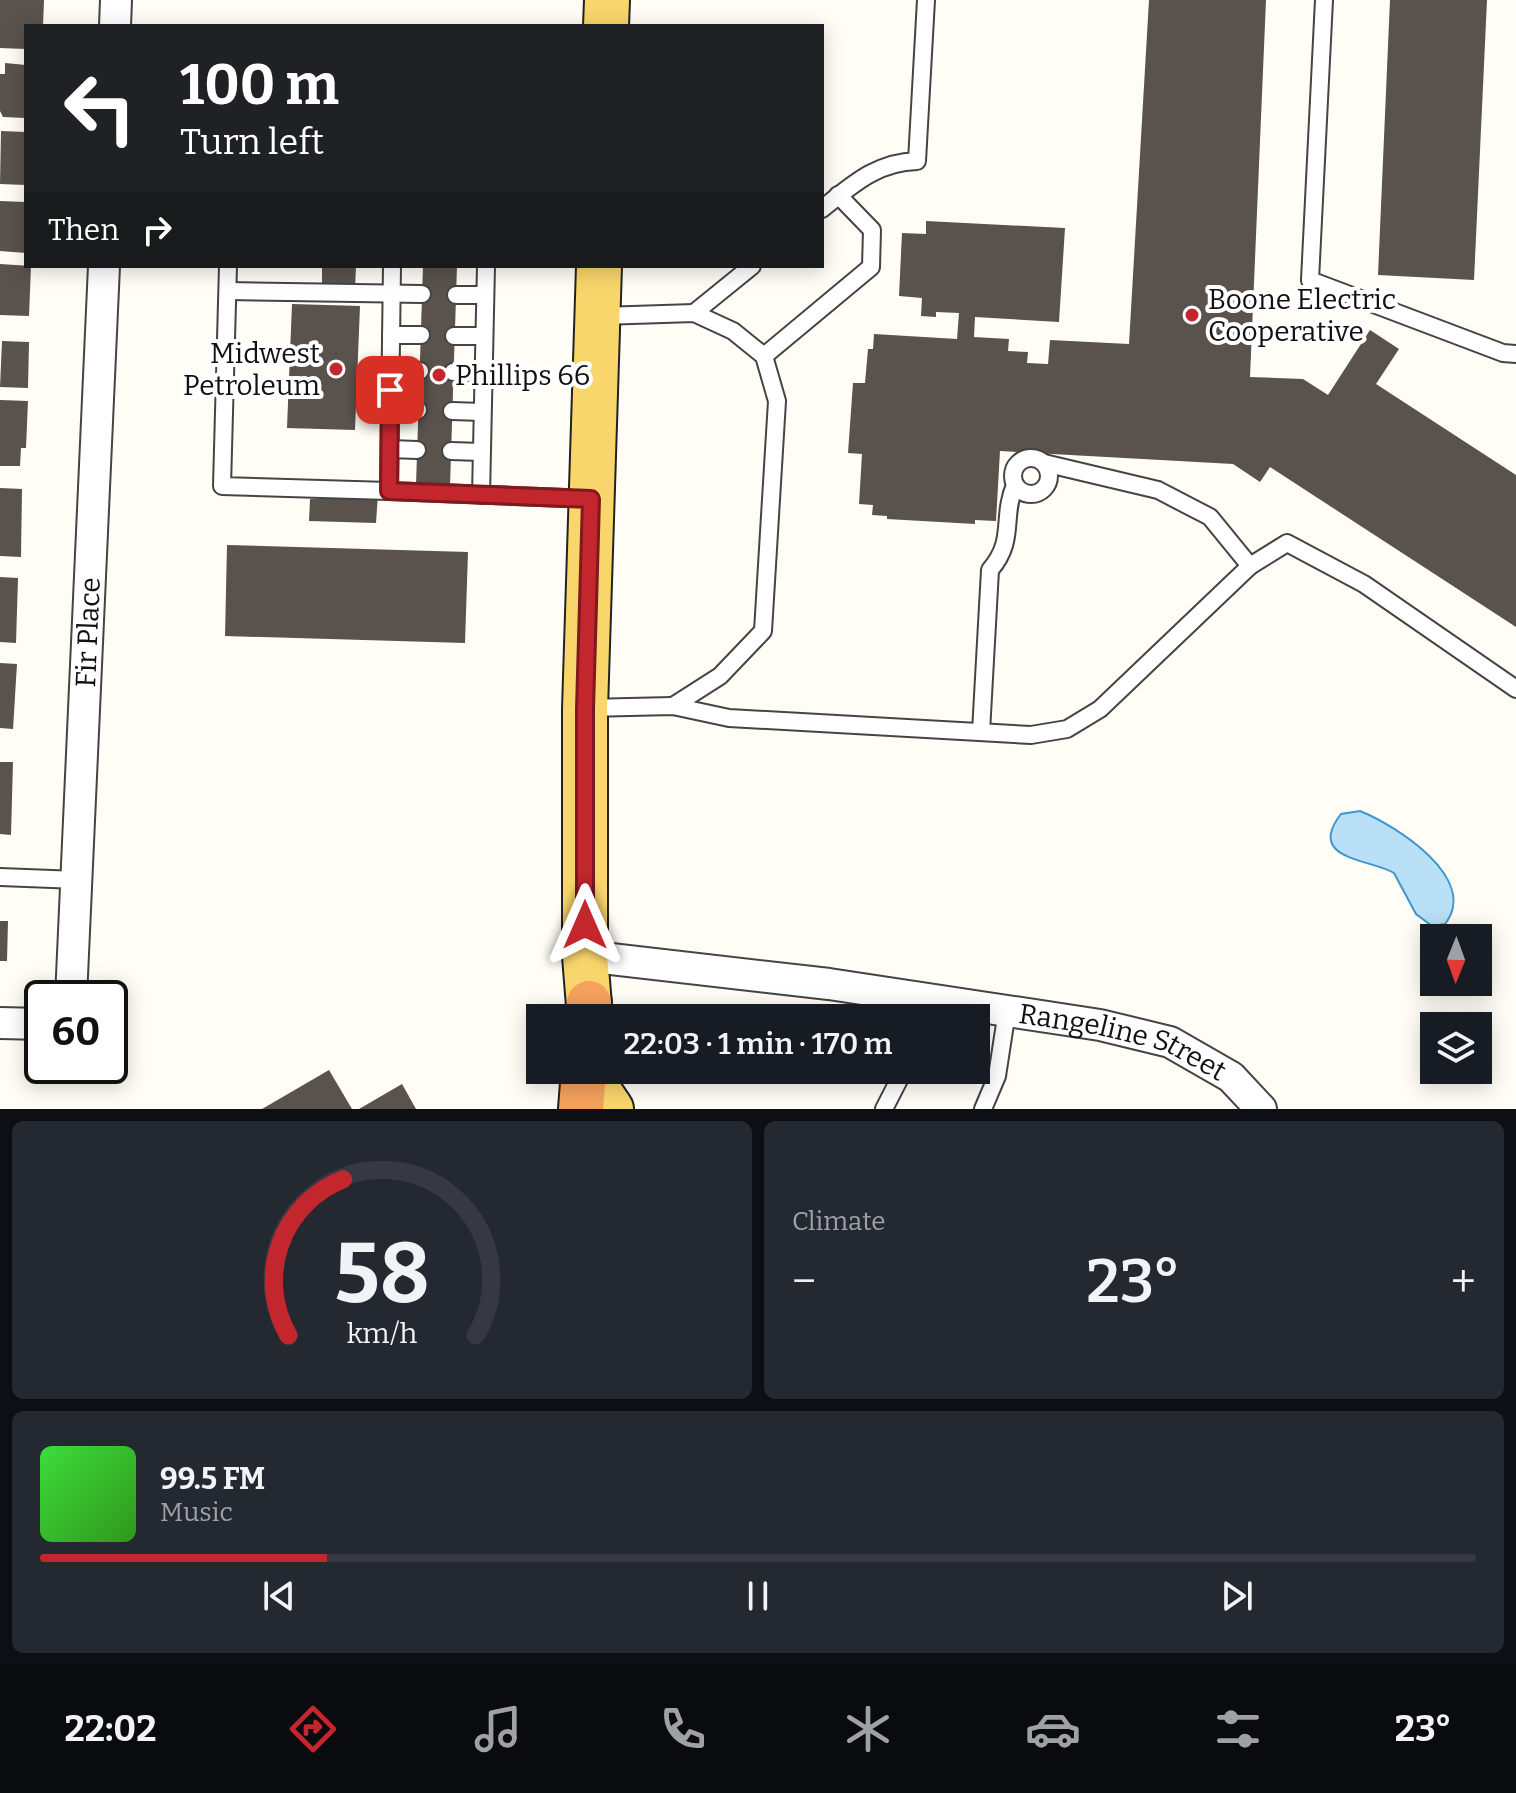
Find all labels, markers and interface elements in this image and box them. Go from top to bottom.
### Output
text: 100 m [180,52,339,119]
icon: left [48,56,152,160]
text: Turn left [180,120,324,164]
icon: right [135,208,179,252]
text: Then [48,212,119,248]
place label: Boone Electric Cooperative [1208,283,1396,348]
marker: Boone Electric Cooperative [1183,306,1201,324]
place label: Midwest Petroleum [183,337,320,402]
pin [356,356,424,424]
place label: Phillips 66 [455,359,590,392]
marker: Midwest Petroleum [327,360,345,378]
marker: Phillips 66 [430,366,448,384]
icon: arrive [368,368,412,412]
street label: Fir Place [69,577,107,688]
position arrow [543,883,627,967]
north arrow [1420,924,1492,996]
map controls [1420,924,1492,1084]
speed limit sign: 60 [24,980,128,1084]
street label: Rangeline Street [1017,997,1232,1088]
button: layers [1420,1012,1492,1084]
text: 22:03 · 1 min · 170 m [624,1026,892,1062]
text: Climate [792,1206,886,1237]
text: 58 [334,1224,430,1324]
text: 23° [1086,1246,1181,1318]
text: − [792,1255,816,1308]
text: + [1451,1255,1476,1308]
text: km/h [347,1316,418,1351]
text: 99.5 FM [160,1461,265,1497]
text: Music [160,1497,233,1528]
icon: previous [257,1574,301,1618]
icon: pause [736,1574,780,1618]
icon: next [1215,1574,1259,1618]
icon: directions [285,1701,341,1757]
icon: music [470,1701,526,1757]
icon: phone [655,1701,711,1757]
icon: climate [840,1701,896,1757]
icon: car [1025,1701,1081,1757]
icon: filters [1210,1701,1266,1757]
text: 22:02 [64,1707,157,1751]
text: 23° [1395,1707,1452,1751]

